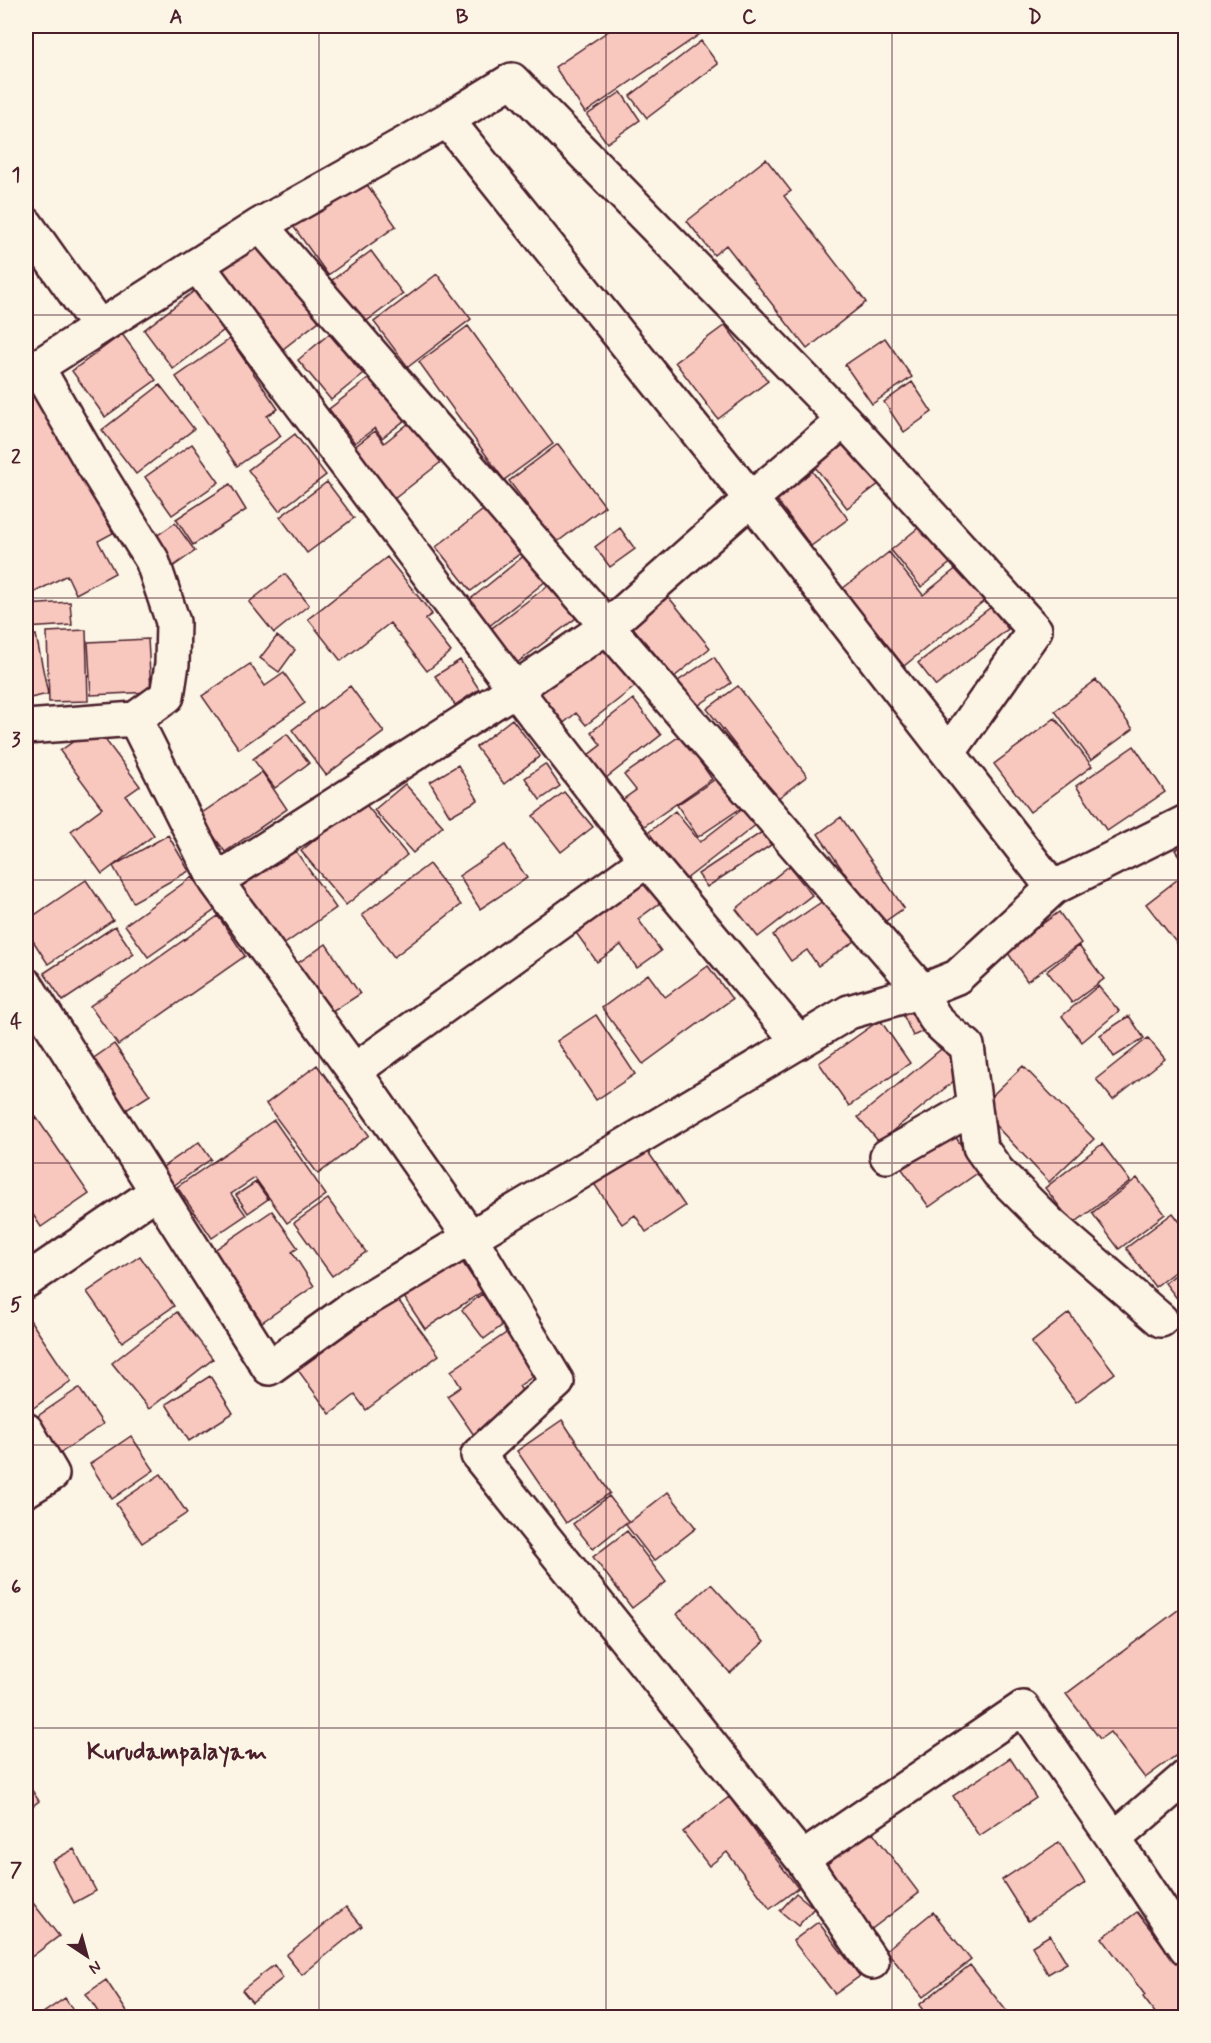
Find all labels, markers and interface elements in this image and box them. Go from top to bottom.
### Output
text: A [169,4,183,31]
text: B [456,4,469,31]
text: C [742,4,757,31]
text: D [1028,4,1042,31]
text: 1 [12,162,20,189]
text: 2 [11,444,21,471]
text: 3 [11,727,21,754]
text: 4 [10,1009,22,1036]
text: 5 [10,1292,22,1319]
text: 6 [11,1574,21,1601]
district label: Kurudampalayam [87,1737,267,1768]
text: 7 [10,1857,22,1884]
north arrow [57,1926,117,1986]
text: N [84,1955,105,1979]

